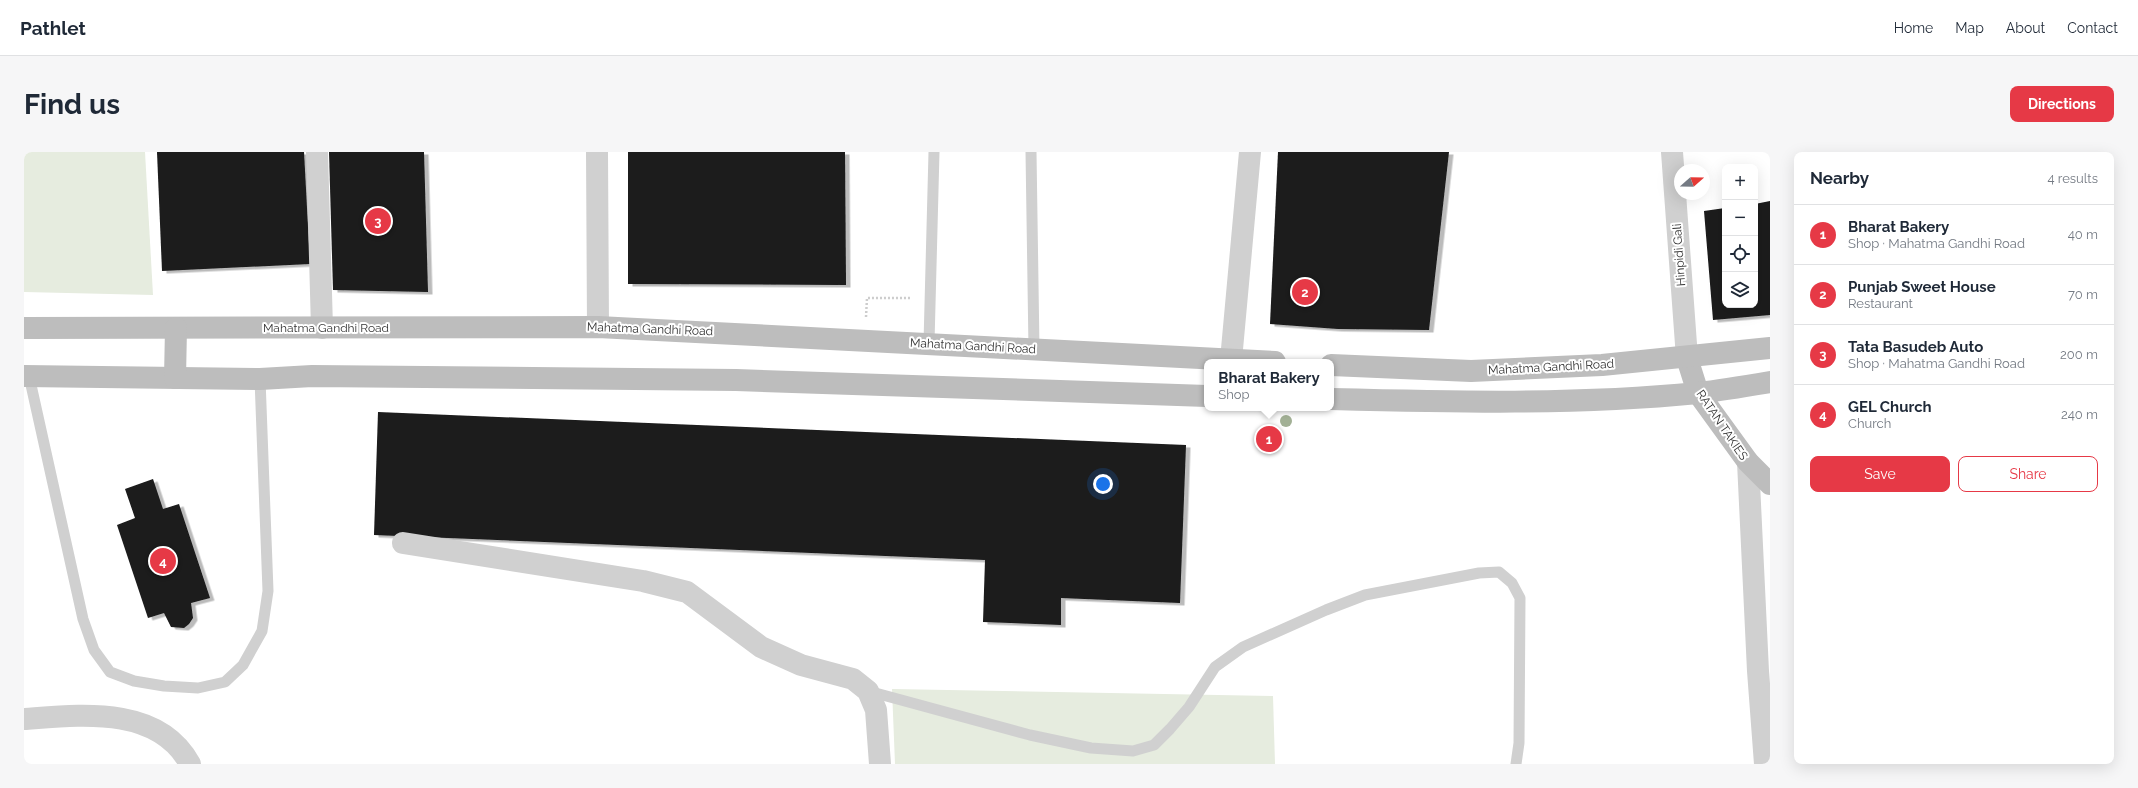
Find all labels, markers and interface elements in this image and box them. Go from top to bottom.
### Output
text: Pathlet [20,17,86,39]
text: Home [1894,20,1933,36]
text: Map [1955,20,1984,36]
text: About [2006,20,2045,36]
text: Contact [2067,20,2118,36]
button: Directions [2010,86,2114,122]
text: Find us [24,88,120,121]
north arrow [1674,164,1710,200]
map controls [1722,164,1758,308]
button: + [1722,164,1758,200]
text: Nearby [1810,168,1869,188]
text: 4 results [2047,171,2098,186]
button: − [1722,200,1758,236]
pin: 3 [365,206,391,236]
text: Bharat Bakery [1848,218,1949,236]
street label: Hinpidi Gali [1670,223,1688,287]
text: 1 [1820,227,1826,242]
text: 40 m [2068,227,2098,242]
button: locate [1722,236,1758,272]
text: Shop · Mahatma Gandhi Road [1848,236,2025,251]
button: layers [1722,272,1758,308]
pin: 2 [1292,277,1318,307]
text: Punjab Sweet House [1848,278,1996,296]
text: 2 [1819,287,1827,302]
text: 70 m [2068,287,2098,302]
text: Restaurant [1848,296,1913,311]
street label: Mahatma Gandhi Road [587,320,713,338]
street label: Mahatma Gandhi Road [263,321,389,335]
street label: Mahatma Gandhi Road [910,336,1036,356]
text: Tata Basudeb Auto [1848,338,1983,356]
text: 3 [1819,347,1827,362]
text: 200 m [2060,347,2098,362]
text: Shop · Mahatma Gandhi Road [1848,356,2025,371]
street label: Mahatma Gandhi Road [1488,357,1614,377]
popup [1204,359,1334,411]
text: Bharat Bakery [1218,369,1320,387]
text: Shop [1218,387,1250,402]
street label: RATAN TAKIES [1693,387,1751,463]
text: GEL Church [1848,398,1932,416]
text: 4 [1819,407,1827,422]
text: 240 m [2061,407,2098,422]
text: Church [1848,416,1891,431]
pin: 1 [1256,424,1282,454]
button: Save [1810,456,1950,492]
button: Share [1958,456,2098,492]
your location [1093,474,1113,494]
pin: 4 [150,546,176,576]

